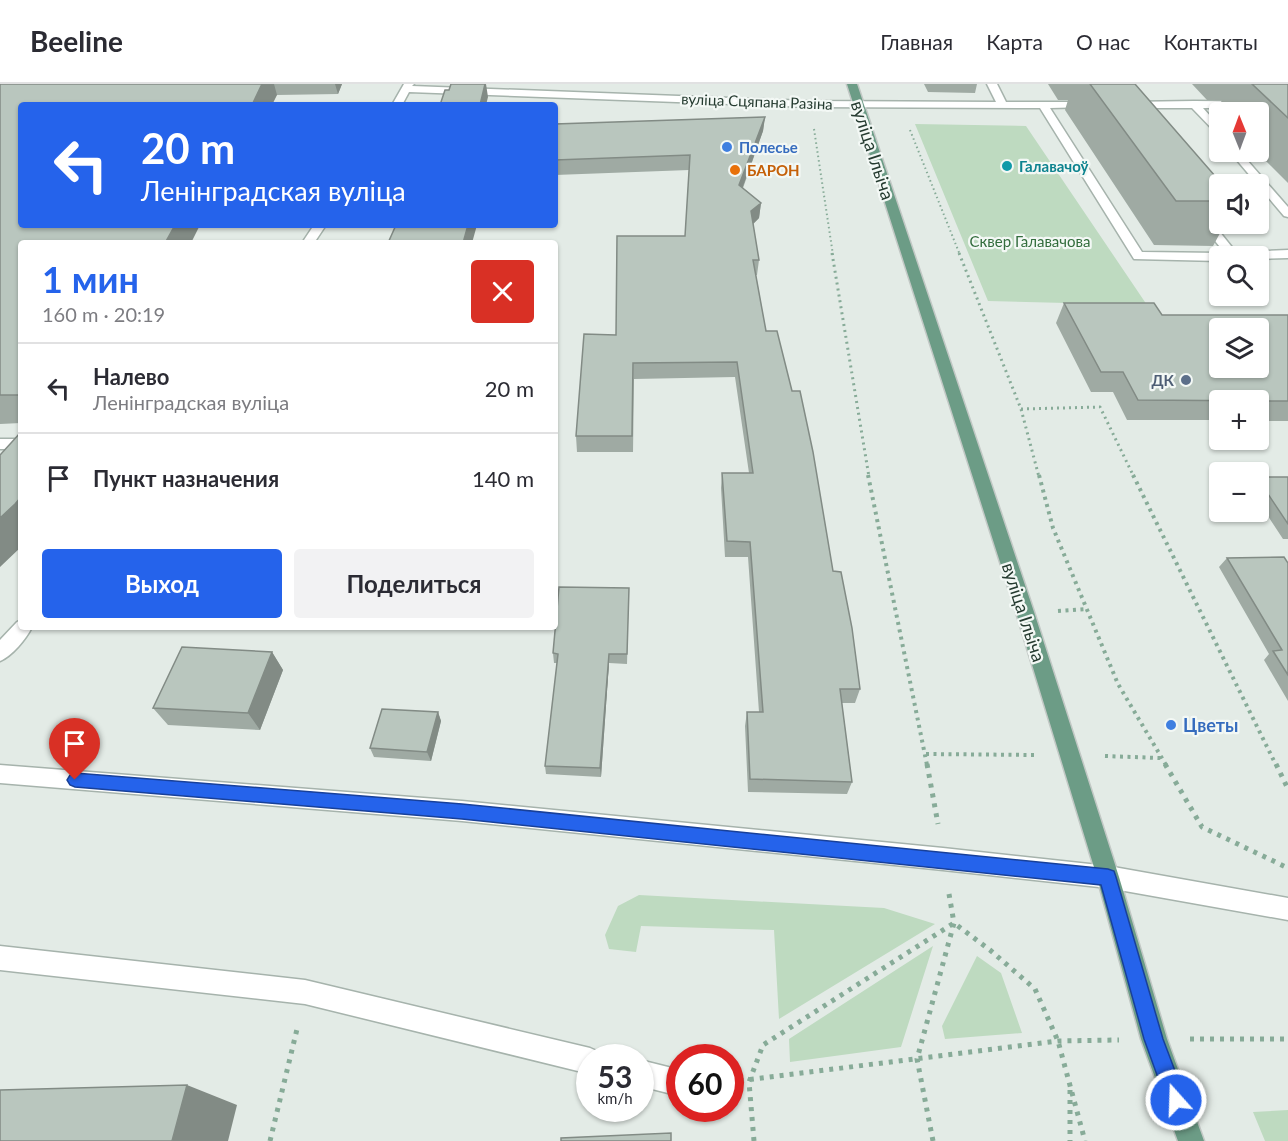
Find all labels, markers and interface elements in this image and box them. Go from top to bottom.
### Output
text: Beeline [30,24,123,58]
text: Главная [880,29,953,54]
text: Карта [986,29,1043,54]
text: О нас [1076,29,1130,54]
text: Контакты [1163,29,1258,54]
street label: вуліца Сцяпана Разіна [681,89,833,113]
street label: вуліца Ільіча [847,98,899,202]
north arrow [1209,102,1269,162]
map controls [1209,102,1269,522]
text: 20 m [141,123,235,173]
icon: left [42,126,120,204]
place label: Полесье [739,138,798,156]
marker: Полесье [720,140,734,154]
place label: Галавачоў [1019,157,1089,175]
marker: Галавачоў [1000,159,1014,173]
place label: БАРОН [747,161,800,179]
marker: БАРОН [728,163,742,177]
text: Ленінградская вуліца [141,174,406,207]
button: sound [1209,174,1269,234]
park label: Сквер Галавачова [970,232,1090,250]
button: search [1209,246,1269,306]
text: 1 мин [42,257,139,301]
button: close [471,260,534,323]
text: 160 m · 20:19 [42,302,165,326]
button: layers [1209,318,1269,378]
text: Налево [93,363,169,390]
place label: ДК [1151,371,1175,389]
icon: left [42,372,75,405]
marker: ДК [1179,373,1193,387]
text: 20 m [485,375,534,402]
text: Ленінградская вуліца [93,390,289,414]
button: + [1209,390,1269,450]
icon: arrive [42,462,75,495]
button: − [1209,462,1269,522]
text: Пункт назначения [93,465,279,492]
text: 140 m [472,465,534,492]
button: Выход [42,549,282,618]
button: Поделиться [294,549,534,618]
street label: вуліца Ільіча [998,560,1050,664]
place label: Цветы [1183,714,1238,736]
pin [49,718,100,780]
marker: Цветы [1164,718,1178,732]
icon: arrive [58,727,91,760]
speed limit sign: 60 [666,1044,744,1122]
text: 53 [598,1058,632,1094]
position arrow [1144,1068,1208,1132]
text: km/h [597,1089,633,1107]

